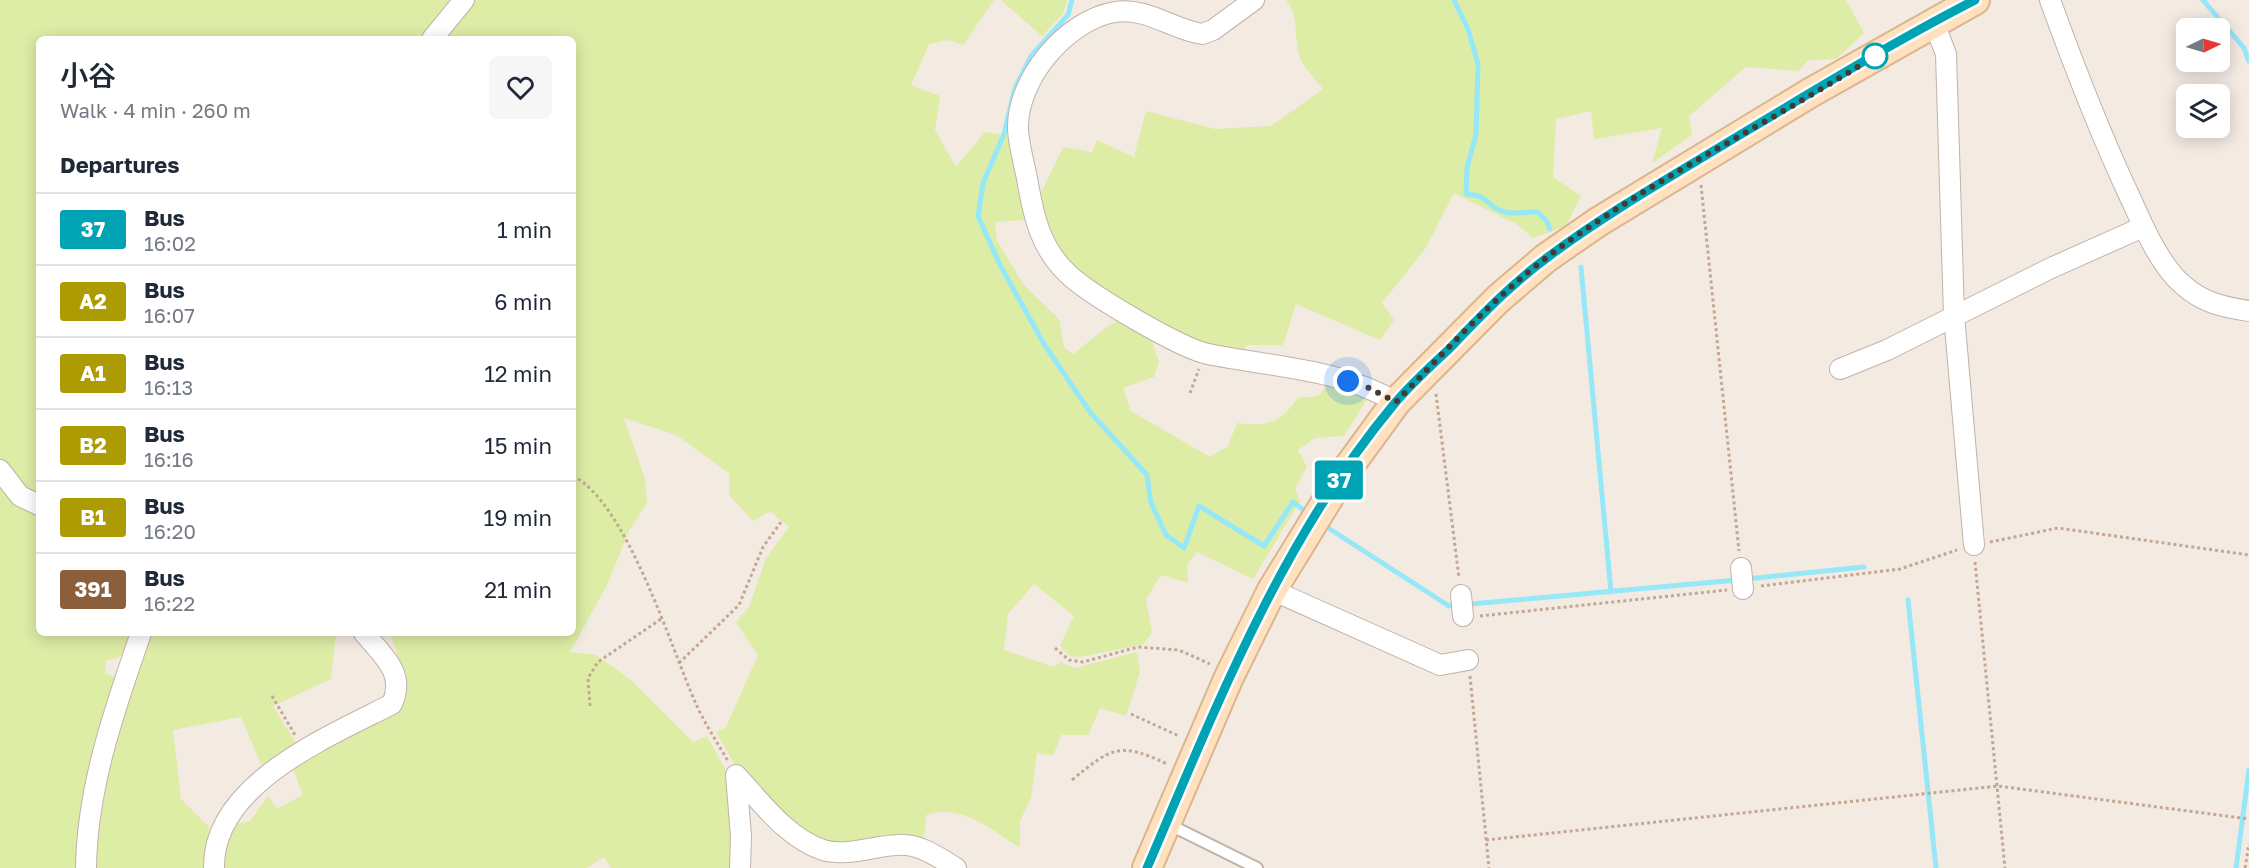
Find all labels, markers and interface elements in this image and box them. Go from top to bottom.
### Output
north arrow [2176,18,2230,72]
map controls [2176,18,2230,138]
unlabelled marker [1862,43,1888,69]
button: heart [489,56,552,119]
text: 小谷 [60,59,116,92]
button: layers [2176,84,2230,138]
text: Walk · 4 min · 260 m [60,98,251,122]
text: Departures [60,151,179,178]
text: Bus [144,204,185,231]
text: 37 [81,216,105,242]
text: 1 min [497,216,552,243]
text: 16:02 [144,231,196,255]
text: Bus [144,276,185,303]
text: A2 [79,288,107,314]
text: 6 min [494,288,552,315]
text: 16:07 [144,303,195,327]
text: Bus [144,348,185,375]
text: A1 [80,360,106,386]
text: 12 min [484,360,552,387]
your location [1333,366,1363,396]
text: 16:13 [144,375,193,399]
text: Bus [144,420,185,447]
text: B2 [79,432,107,458]
text: 15 min [484,432,552,459]
text: 16:16 [144,447,194,471]
line badge: 37 [1312,460,1366,500]
text: 37 [1327,467,1351,493]
text: Bus [144,492,185,519]
text: B1 [80,504,106,530]
text: 19 min [484,504,552,531]
text: 16:20 [144,519,196,543]
text: Bus [144,564,185,591]
text: 391 [75,576,111,602]
text: 21 min [484,576,552,603]
text: 16:22 [144,591,195,615]

